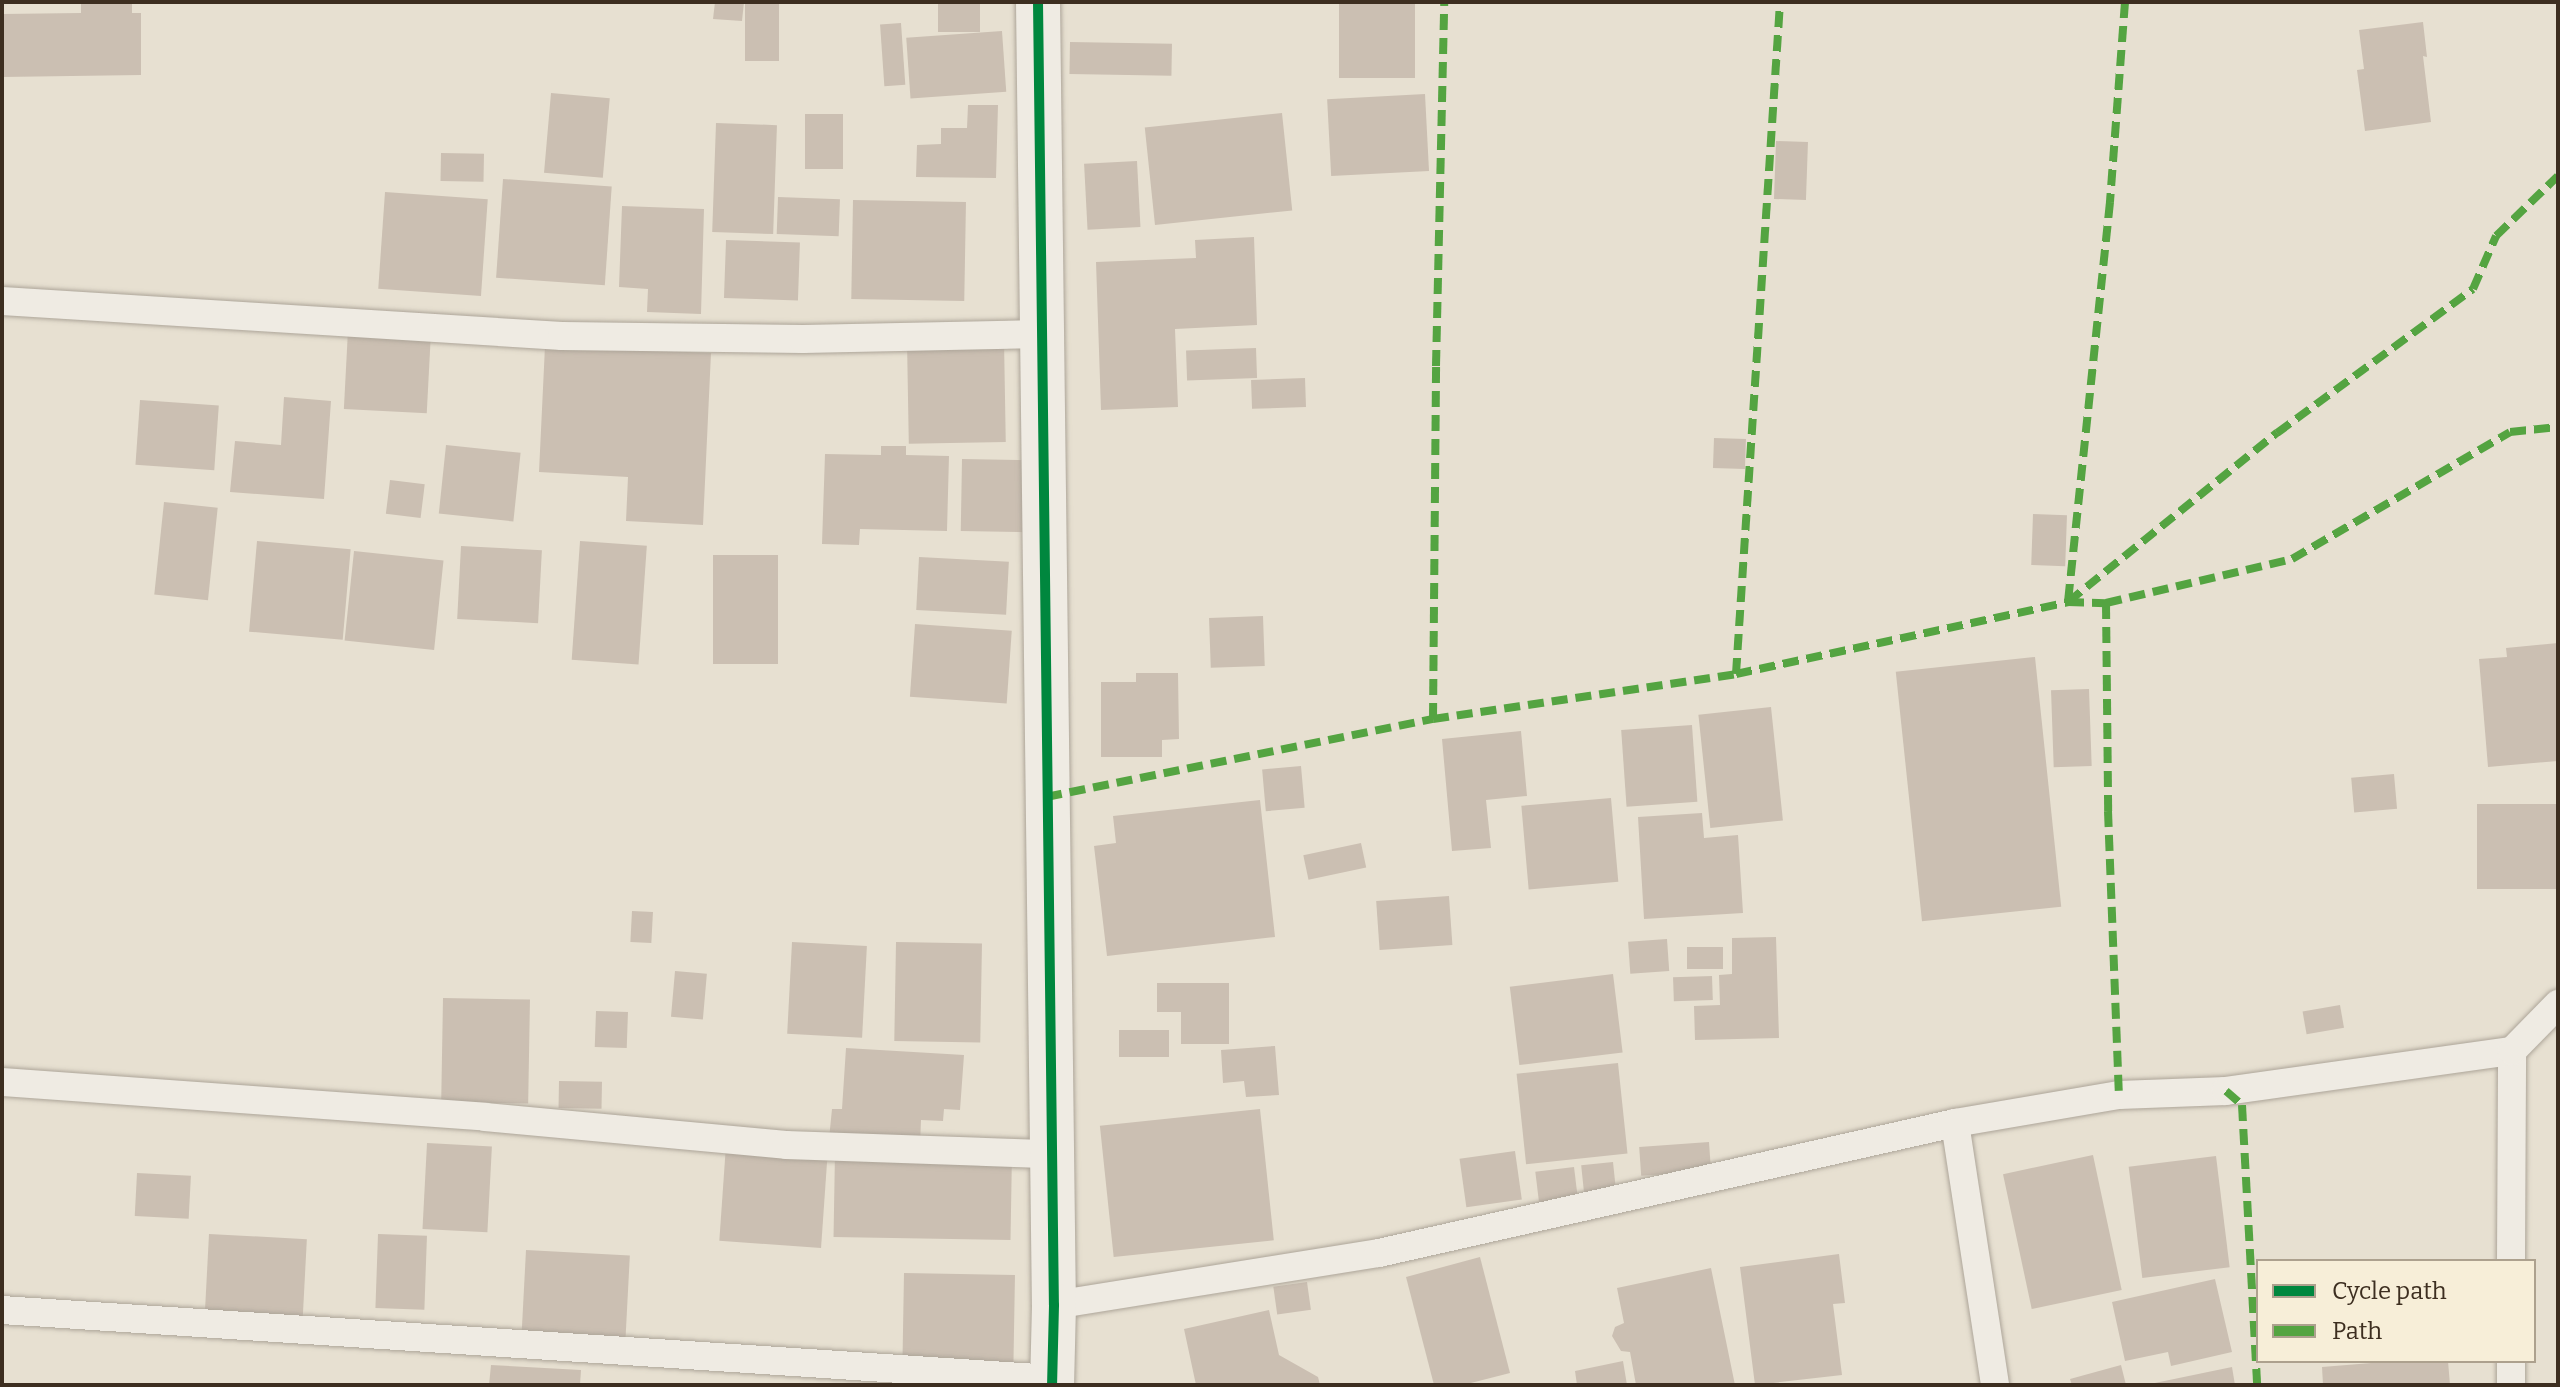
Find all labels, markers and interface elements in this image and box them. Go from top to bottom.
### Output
legend [2256,1259,2536,1363]
text: Cycle path [2332,1277,2447,1305]
text: Path [2332,1317,2382,1345]

